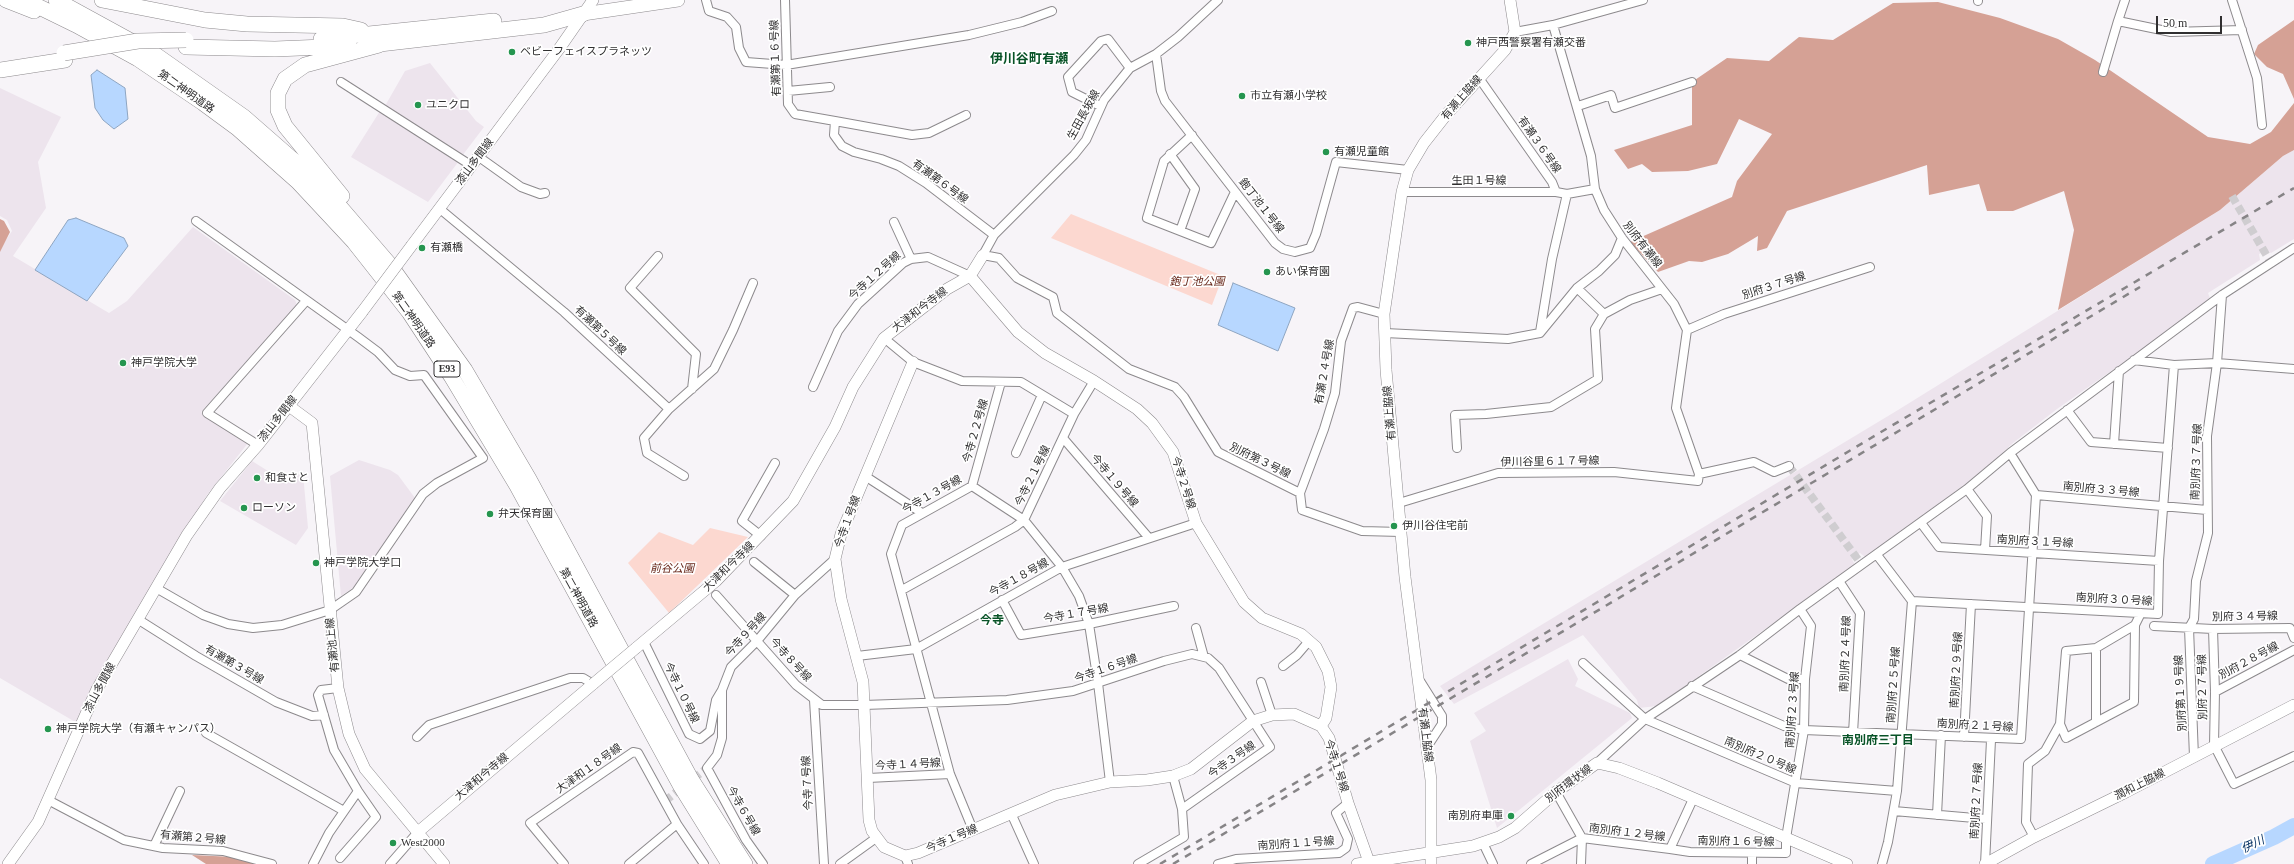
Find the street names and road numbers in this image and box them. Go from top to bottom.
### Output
street label: 有瀬第１６号線 [768,19,784,97]
street label: 第二神明道路 [155,68,217,116]
street label: 有瀬上脇線 [1439,73,1485,123]
street label: 生田長坂線 [1065,88,1103,142]
street label: 有瀬３６号線 [1515,114,1563,176]
street label: 漆山多聞線 [453,136,497,188]
street label: 有瀬第６号線 [909,157,971,207]
street label: 生田１号線 [1452,174,1506,188]
street label: 鉋丁池１号線 [1235,176,1287,236]
street label: 別府有瀬線 [1620,219,1664,271]
street label: 今寺１２号線 [846,249,904,303]
street label: 別府３７号線 [1741,270,1807,302]
street label: 大津和今寺線 [890,285,950,335]
street label: 第二神明道路 [389,289,437,351]
street label: 有瀬第５号線 [571,304,629,358]
street label: 有瀬２４号線 [1313,338,1337,406]
road number: E93 [434,361,460,377]
street label: 有瀬上脇線 [1381,385,1399,441]
street label: 漆山多聞線 [256,393,300,445]
street label: 今寺２２号線 [961,397,991,465]
street label: 南別府３７号線 [2189,423,2205,501]
street label: 別府第３号線 [1227,441,1293,481]
street label: 今寺２１号線 [1013,443,1053,509]
street label: 今寺１９号線 [1087,452,1141,510]
street label: 今寺２号線 [1168,455,1198,511]
street label: 伊川谷里６１７号線 [1500,455,1600,469]
street label: 今寺１３号線 [900,473,964,517]
street label: 南別府３３号線 [2062,480,2140,500]
street label: 今寺１号線 [832,494,864,550]
street label: 南別府３１号線 [1996,533,2074,551]
street label: 大津和今寺線 [701,539,757,595]
street label: 今寺１８号線 [987,556,1051,600]
street label: 第二神明道路 [556,566,600,630]
street label: 南別府３０号線 [2075,591,2153,609]
street label: 今寺１７号線 [1042,602,1110,626]
street label: 今寺９号線 [723,610,769,660]
street label: 別府３４号線 [2212,610,2278,624]
street label: 南別府２４号線 [1838,615,1854,693]
street label: 有瀬池上線 [324,617,342,673]
street label: 南別府２９号線 [1948,631,1966,709]
street label: 今寺８号線 [766,635,814,685]
street label: 別府２８号線 [2217,640,2281,682]
street label: 有瀬第３号線 [202,643,266,687]
street label: 南別府２５号線 [1885,646,1903,724]
street label: 今寺１６号線 [1073,652,1139,686]
street label: 別府第１９号線 [2172,654,2190,732]
street label: 別府２７号線 [2196,654,2210,720]
street label: 今寺１０号線 [661,660,701,726]
street label: 漆山多聞線 [81,661,119,715]
street label: 南別府２３号線 [1784,671,1802,749]
street label: 有瀬上脇線 [1415,707,1435,763]
street label: 南別府２１号線 [1936,717,2014,735]
street label: 南別府２０号線 [1722,735,1798,777]
street label: 今寺１号線 [1321,738,1351,794]
street label: 今寺３号線 [1206,739,1258,781]
street label: 大津和１８号線 [554,742,624,796]
street label: 大津和今寺線 [452,751,512,803]
street label: 今寺７号線 [800,755,816,811]
street label: 今寺１４号線 [875,757,941,773]
street label: 別府環状線 [1543,762,1595,806]
street label: 南別府２７号線 [1968,762,1986,840]
street label: 潤和上脇線 [2113,767,2167,803]
street label: 今寺６号線 [724,784,762,838]
street label: 今寺１号線 [924,822,980,856]
street label: 南別府１２号線 [1588,822,1666,844]
street label: 有瀬第２号線 [160,829,226,847]
street label: 南別府１１号線 [1257,835,1335,853]
street label: 南別府１６号線 [1697,835,1775,849]

